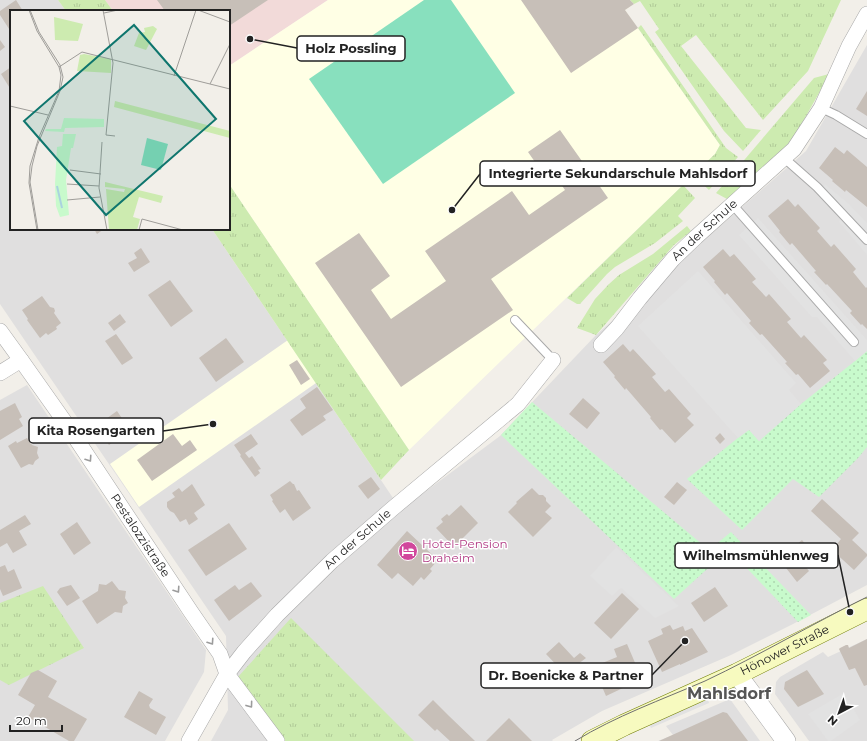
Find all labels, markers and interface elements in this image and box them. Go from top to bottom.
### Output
inset map [10,10,230,230]
callout: Holz Possling [297,36,405,61]
text: Holz Possling [305,40,397,56]
callout: Integrierte Sekundarschule Mahlsdorf [480,161,755,186]
text: Integrierte Sekundarschule Mahlsdorf [489,165,748,181]
street label: An der Schule [668,196,740,264]
callout: Kita Rosengarten [29,418,163,443]
text: Kita Rosengarten [37,422,155,438]
one-way arrow [84,455,92,462]
street label: Pestalozzistraße [108,491,174,580]
street label: An der Schule [320,505,394,572]
place label: Hotel-Pension Draheim [422,536,508,565]
hotel icon: Hotel-Pension Draheim [397,540,419,562]
callout: Wilhelmsmühlenweg [675,543,838,568]
text: Wilhelmsmühlenweg [683,547,829,563]
one-way arrow [172,586,179,593]
street label: Hönower Straße [738,621,831,678]
one-way arrow [206,637,213,644]
callout: Dr. Boenicke & Partner [481,663,652,688]
text: Dr. Boenicke & Partner [488,667,644,683]
district label: Mahlsdorf [687,684,772,703]
north arrow [819,693,859,733]
one-way arrow [245,701,253,708]
scale bar [10,707,62,733]
text: N [824,712,840,729]
text: 20 m [16,713,47,728]

